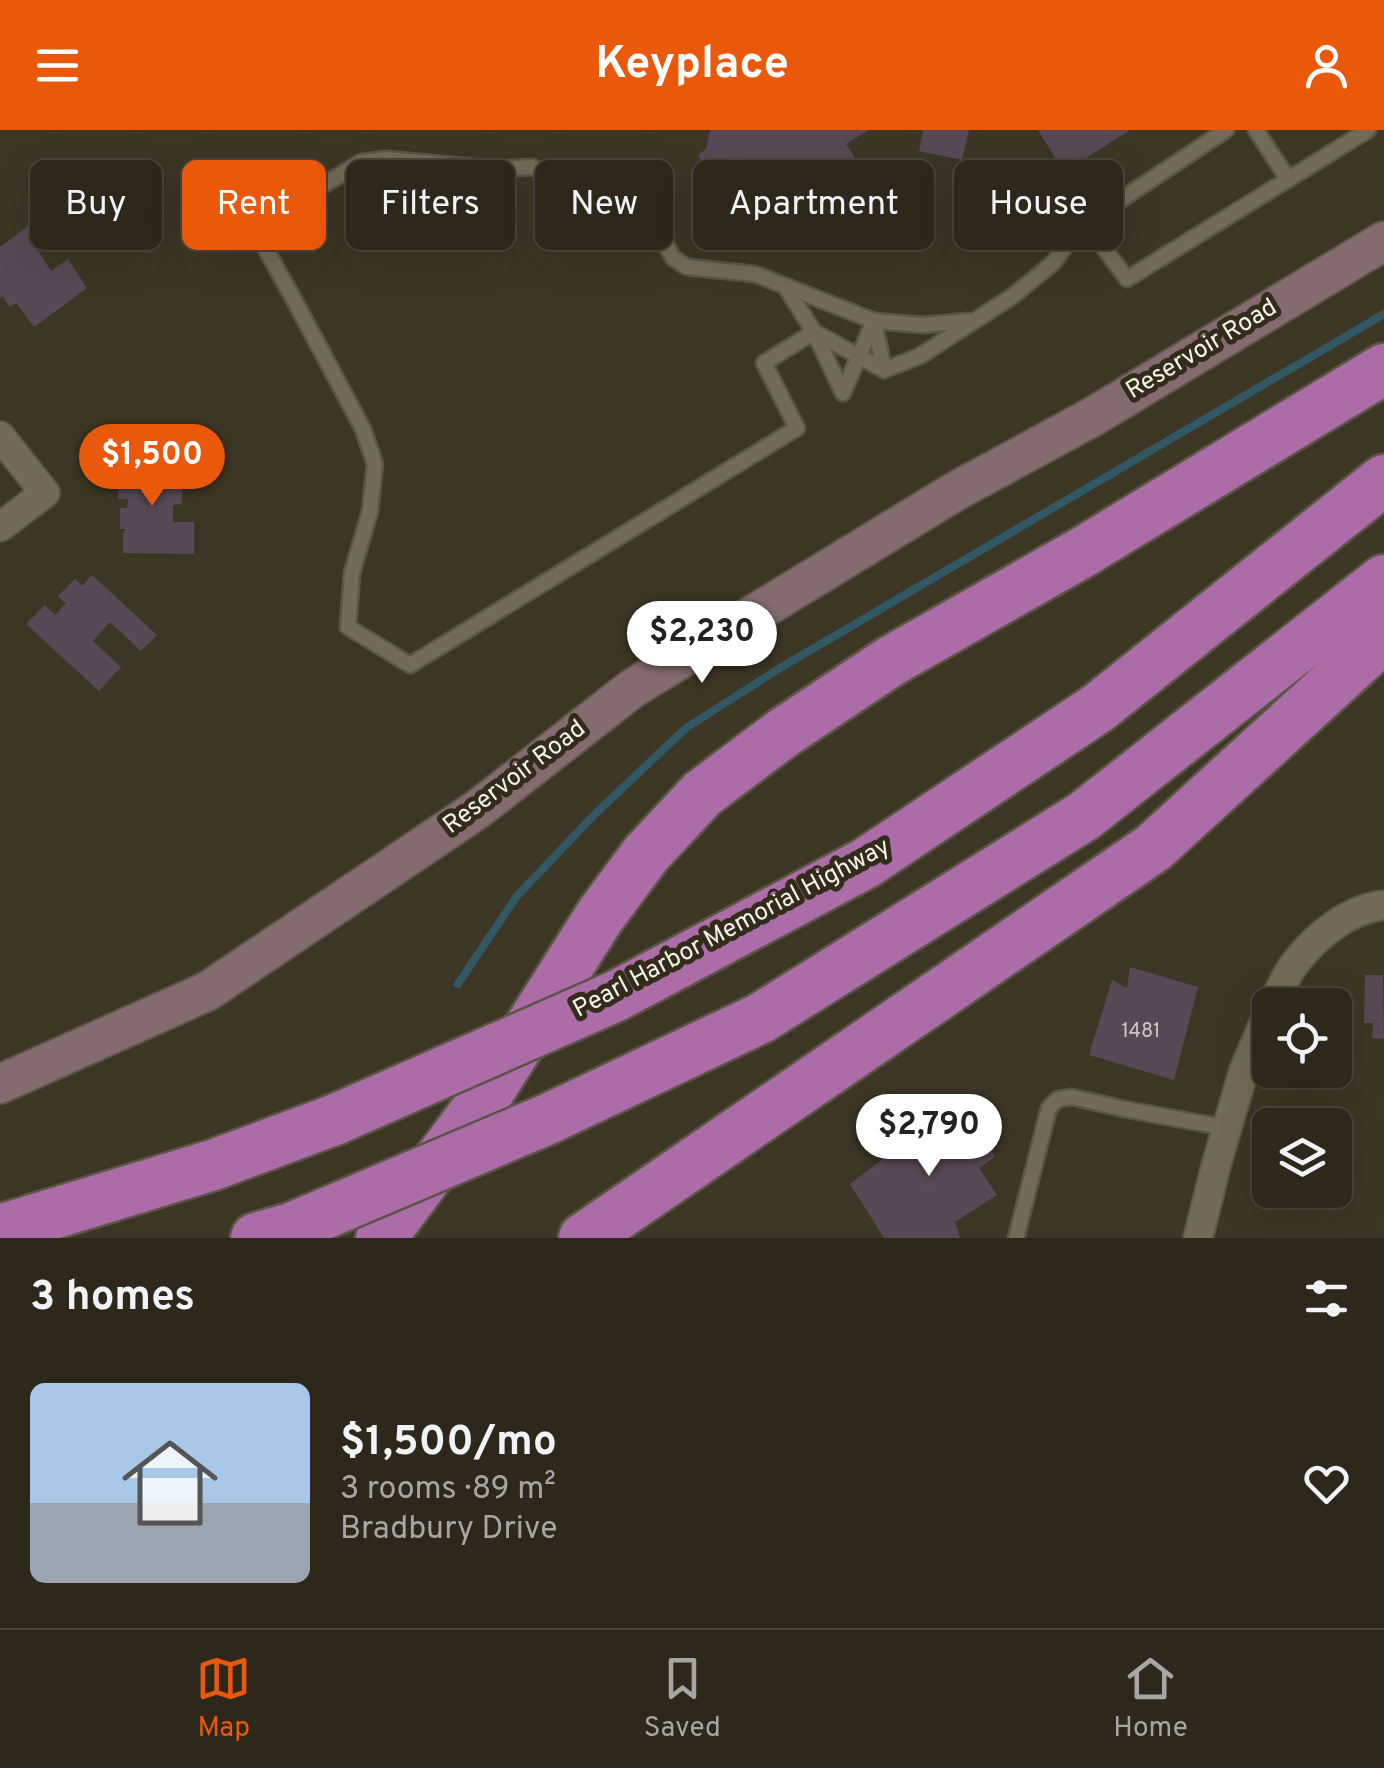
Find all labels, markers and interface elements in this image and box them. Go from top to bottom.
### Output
text: Keyplace [595,37,789,94]
icon: menu [30,38,85,93]
icon: person [1299,38,1354,93]
chip: Buy [30,160,162,250]
chip: Rent [182,160,326,250]
chip: Filters [346,160,515,250]
chip: New [535,160,673,250]
chip: Apartment [693,160,934,250]
chip: House [954,160,1123,250]
street label: Reservoir Road [1121,292,1283,408]
pin: $1,500 [71,424,233,509]
text: $1,500 [101,436,203,476]
pin: $2,230 [621,601,783,686]
text: $2,230 [649,613,755,653]
street label: Reservoir Road [437,714,593,842]
street label: Pearl Harbor Memorial Highway [568,832,896,1026]
map controls [1252,988,1352,1208]
button: locate [1252,988,1352,1088]
house number: 1481 [1121,1019,1161,1045]
pin: $2,790 [848,1094,1010,1179]
text: $2,790 [878,1106,980,1146]
button: layers [1252,1108,1352,1208]
icon: filters [1299,1271,1354,1326]
text: 3 homes [30,1272,195,1325]
text: $1,500/mo [340,1417,557,1470]
icon: home [110,1423,230,1543]
icon: heart [1299,1456,1354,1511]
text: 3 rooms · 89 m² [340,1470,556,1510]
text: Bradbury Drive [340,1510,557,1550]
tab: Map [196,1651,251,1747]
tab: Saved [644,1651,721,1747]
tab: Home [1113,1651,1188,1747]

